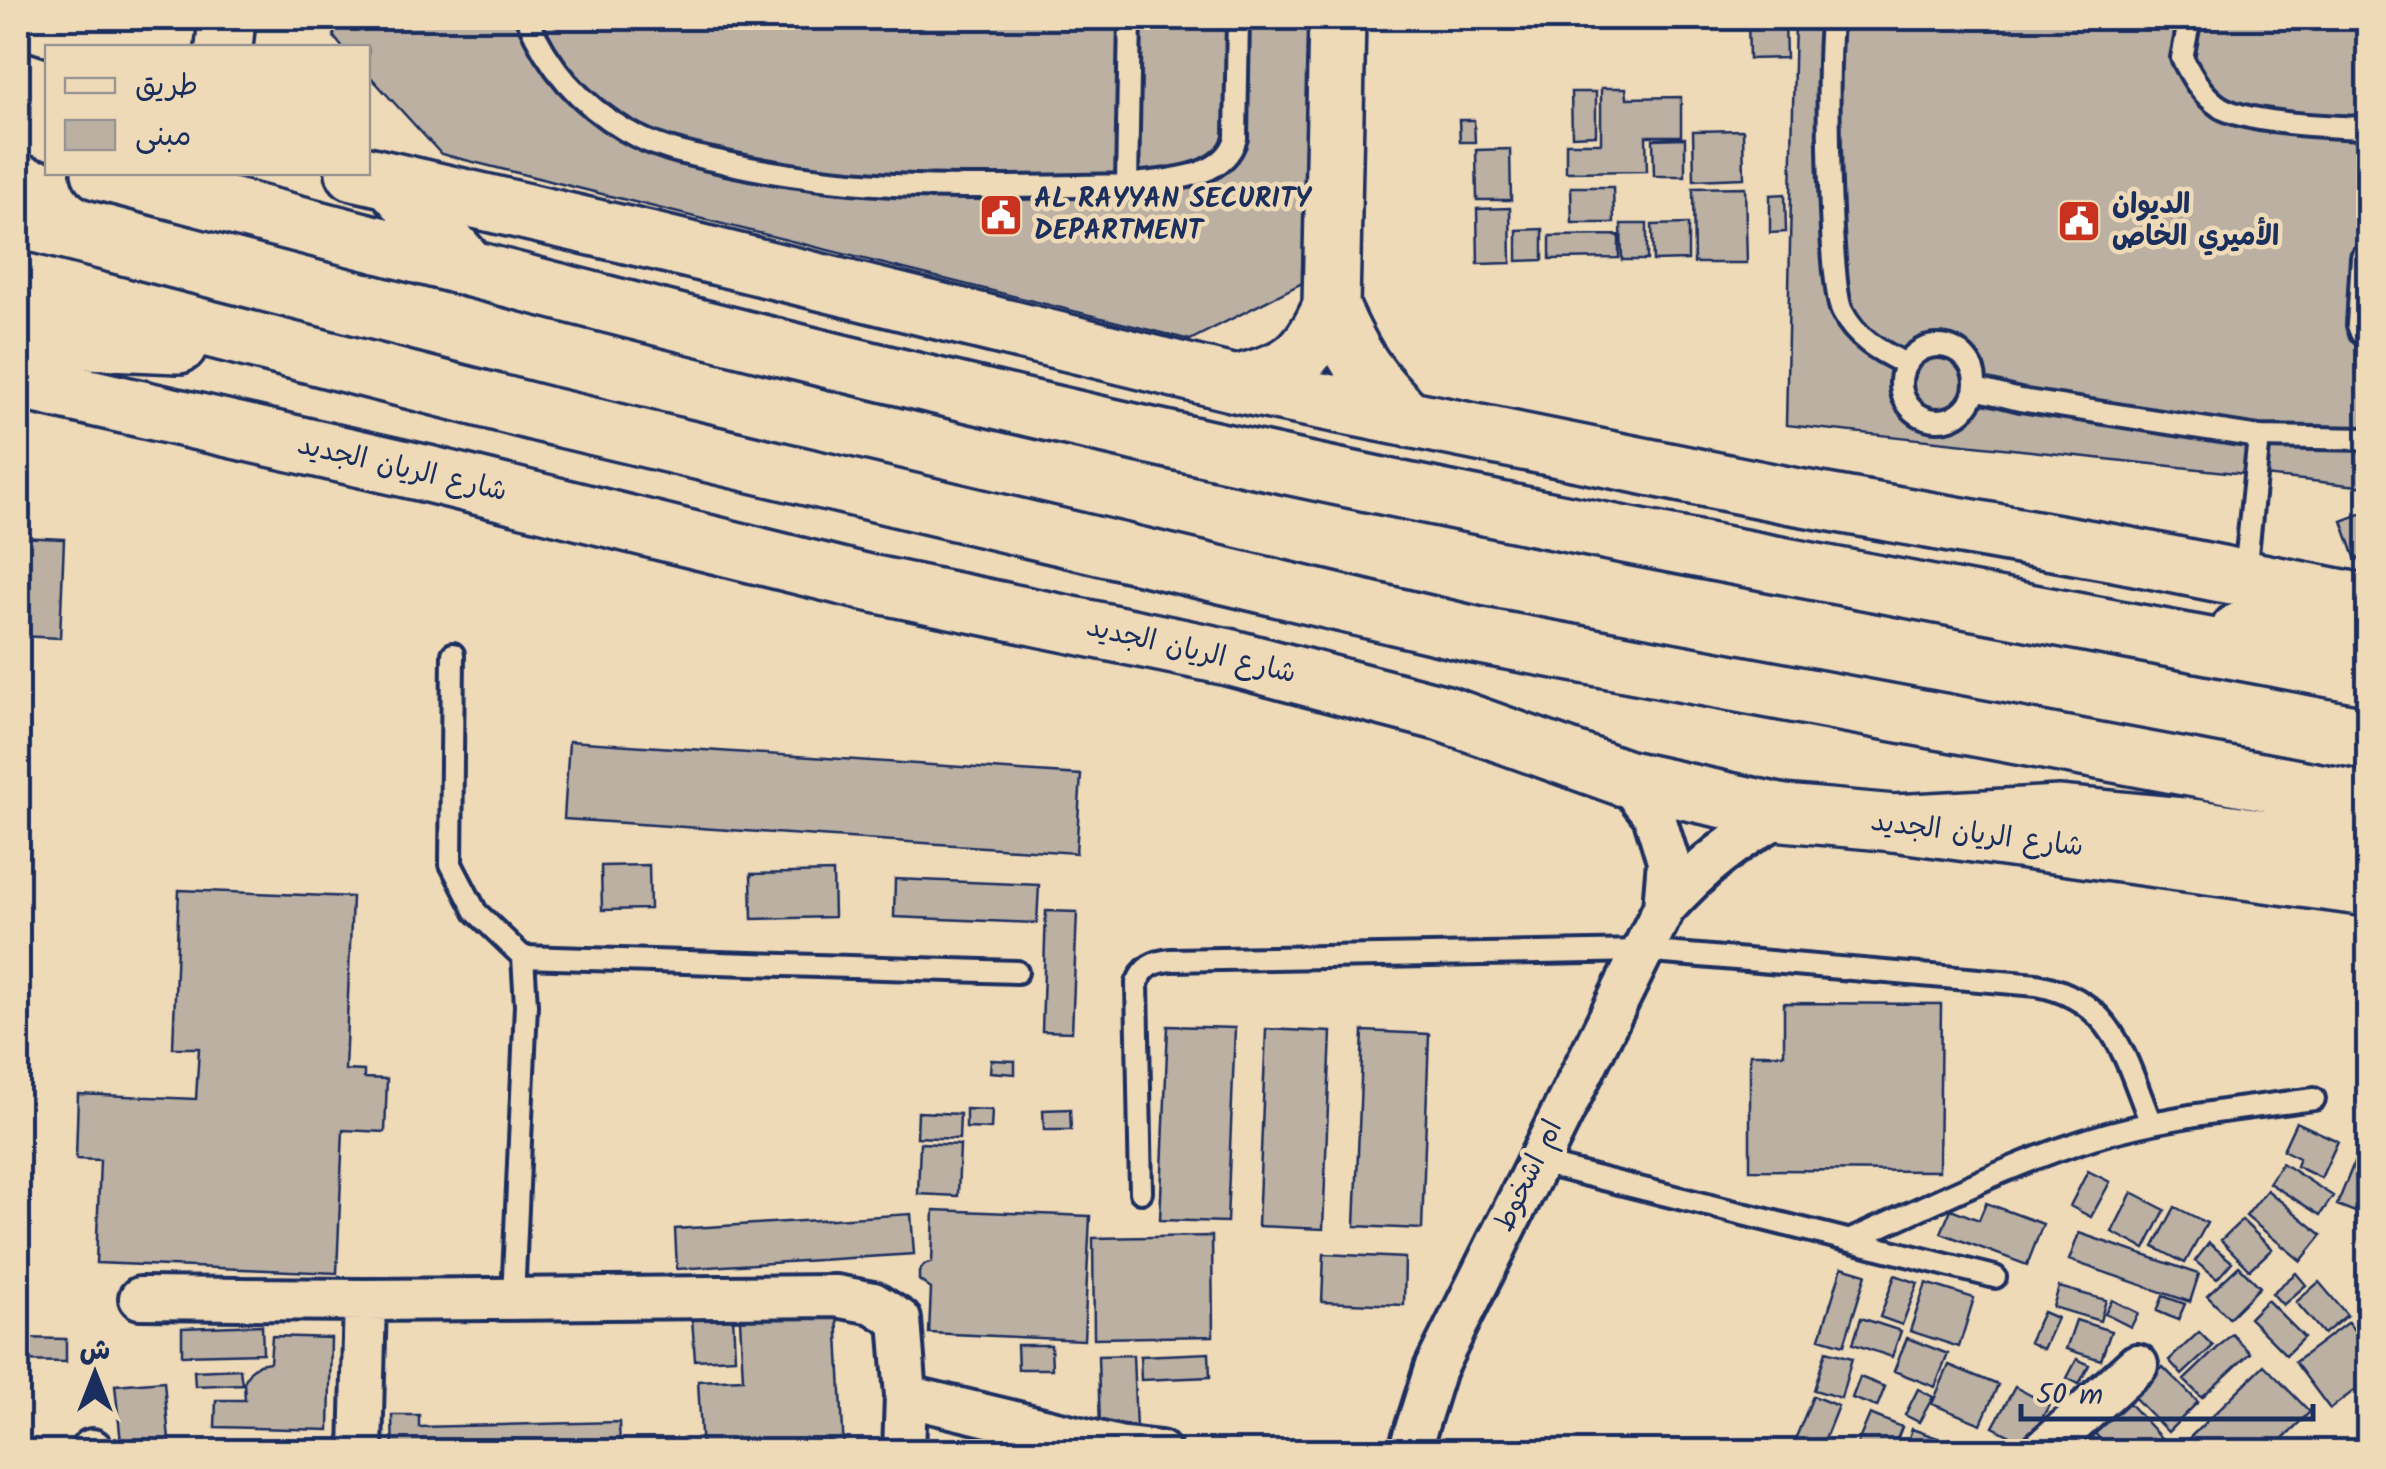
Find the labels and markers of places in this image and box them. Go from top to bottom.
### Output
place label: AL RAYYAN SECURITY DEPARTMENT [1034,177,1312,254]
place label: الديوان الأميري الخاص [2112,183,2279,260]
public building icon: AL RAYYAN SECURITY DEPARTMENT [978,192,1024,238]
public building icon: الديوان الأميري الخاص [2056,198,2102,244]

